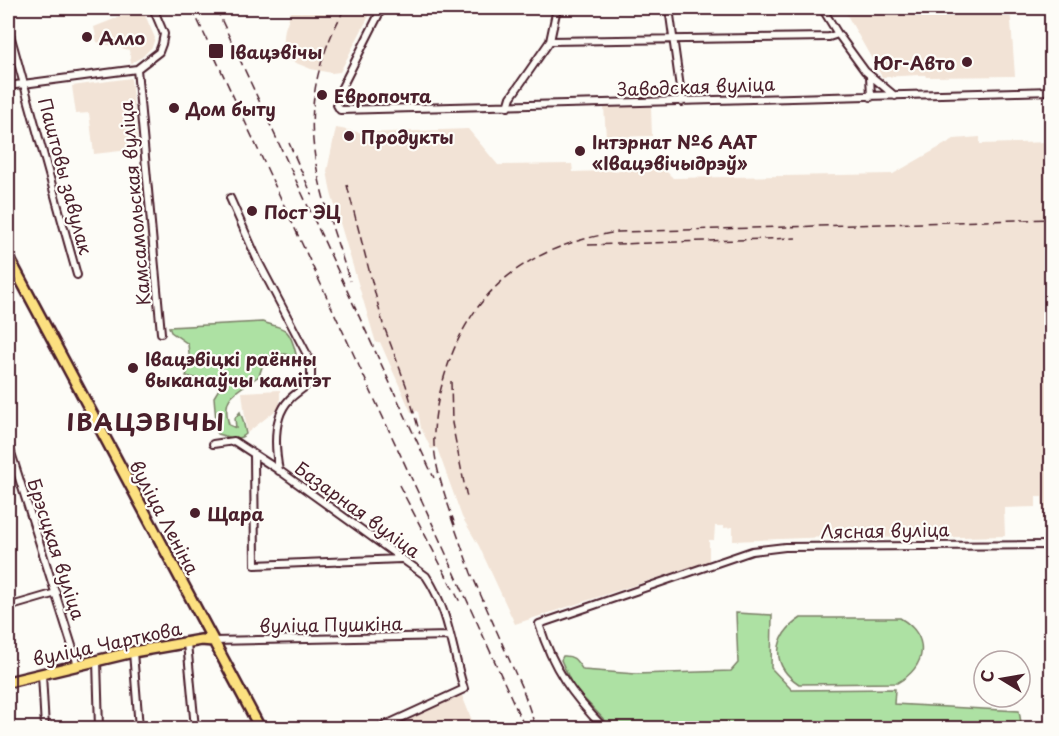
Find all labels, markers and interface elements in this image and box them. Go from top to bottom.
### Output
place label: Алло [99,24,145,51]
marker: Алло [80,30,94,44]
place label: Івацэвічы [230,38,322,65]
marker: Івацэвічы [207,42,225,60]
place label: Юг-Авто [873,49,955,76]
marker: Юг-Авто [960,55,974,69]
street label: Заводская вуліца [617,70,775,102]
place label: Европочта [334,82,432,109]
marker: Европочта [315,88,329,102]
street label: Паштовы завулак [32,95,100,258]
place label: Дом быту [185,95,276,122]
street label: Камсамольская вуліца [112,99,156,307]
marker: Дом быту [167,101,181,115]
place label: Продукты [361,123,454,150]
place label: Інтэрнат №6 ААТ «Івацэвічыдрэў» [592,128,758,176]
marker: Продукты [342,129,356,143]
marker: Інтэрнат №6 ААТ «Івацэвічыдрэў» [573,144,587,158]
place label: Пост ЭЦ [264,198,341,225]
marker: Пост ЭЦ [245,204,259,218]
place label: Івацэвіцкі раённы выканаўчы камітэт [145,345,332,393]
marker: Івацэвіцкі раённы выканаўчы камітэт [126,361,140,375]
district label: ІВАЦЭВІЧЫ [67,403,225,439]
street label: Базарная вуліца [290,454,426,564]
street label: вуліца Леніна [123,455,207,580]
street label: Брэсцкая вуліца [21,475,93,623]
place label: Щара [207,500,264,527]
marker: Щара [188,506,202,520]
street label: Лясная вуліца [820,515,950,545]
street label: вуліца Пушкіна [259,609,404,639]
street label: вуліца Чарткова [30,614,185,672]
north arrow [972,649,1032,709]
text: С [973,668,999,684]

